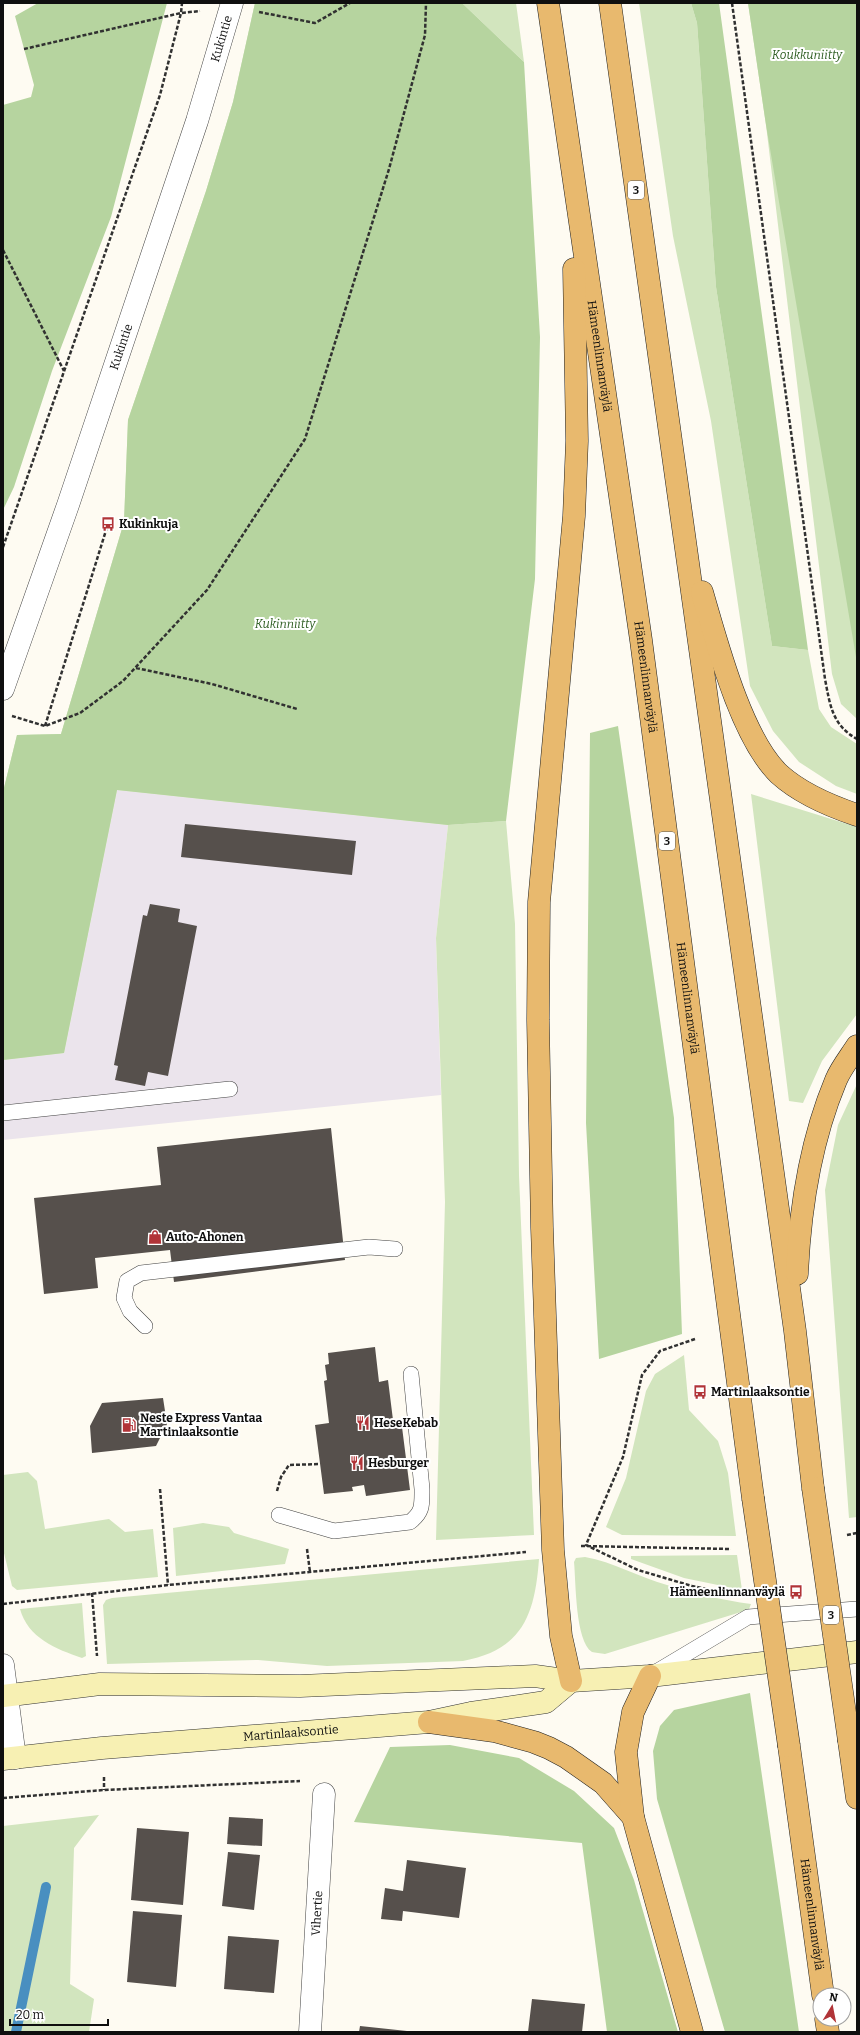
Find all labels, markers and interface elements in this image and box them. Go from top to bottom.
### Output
street label: Kukintie [208,14,235,64]
park label: Koukkuniitty [772,48,843,62]
road number: 3 [628,181,644,199]
street label: Hämeenlinnanväylä [585,299,615,413]
street label: Kukintie [107,322,135,372]
bus stop icon: Kukinkuja [100,516,116,532]
place label: Kukinkuja [119,517,178,532]
park label: Kukinniitty [255,617,316,631]
street label: Hämeenlinnanväylä [631,620,660,734]
road number: 3 [659,832,675,850]
street label: Hämeenlinnanväylä [674,941,702,1055]
shop icon: Auto-Ahonen [147,1229,163,1245]
place label: Auto-Ahonen [166,1230,244,1244]
bus stop icon: Martinlaaksontie [692,1384,708,1400]
place label: Martinlaaksontie [711,1385,810,1399]
place label: Neste Express Vantaa Martinlaaksontie [140,1411,262,1439]
restaurant icon: HeseKebab [355,1415,371,1431]
place label: HeseKebab [374,1416,438,1430]
fuel station icon: Neste Express Vantaa Martinlaaksontie [121,1417,137,1433]
restaurant icon: Hesburger [349,1455,365,1471]
place label: Hesburger [368,1456,429,1470]
bus stop icon: Hämeenlinnanväylä [788,1584,804,1600]
place label: Hämeenlinnanväylä [670,1585,785,1599]
road number: 3 [823,1606,839,1624]
street label: Martinlaaksontie [243,1722,339,1744]
street label: Hämeenlinnanväylä [797,1858,827,1972]
street label: Vihertie [309,1890,325,1936]
north arrow [812,1987,852,2027]
text: N [828,1991,839,2005]
scale bar [10,2001,108,2027]
text: 20 m [16,2008,45,2022]

